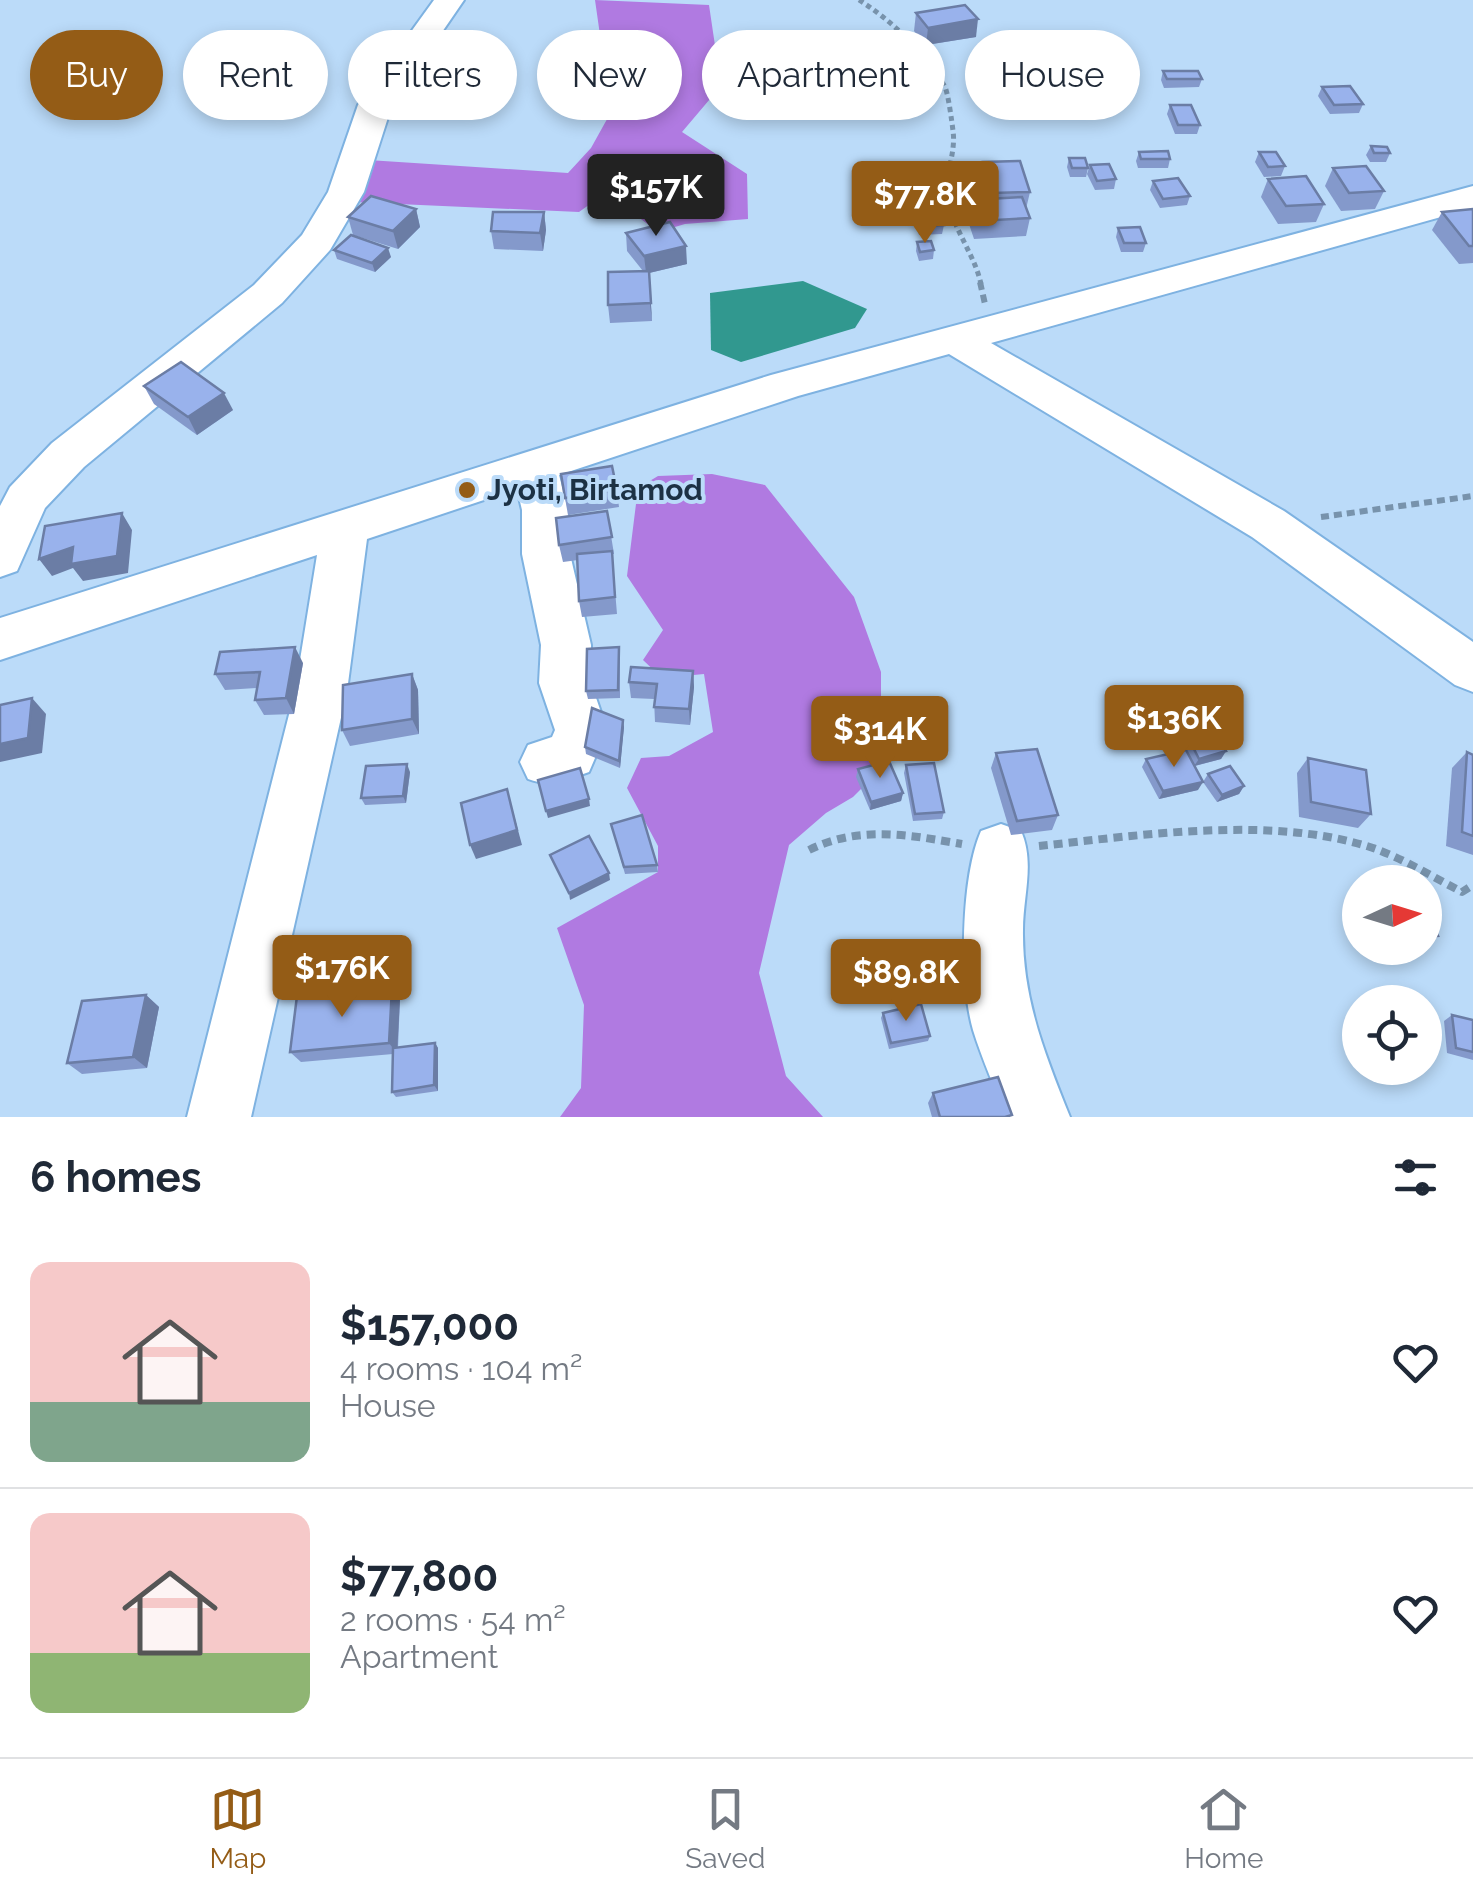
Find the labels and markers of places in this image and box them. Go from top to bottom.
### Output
pin: $157K [586,154,726,239]
pin: $77.8K [844,161,1006,246]
place label: Jyoti, Birtamod [487,472,703,507]
marker: Jyoti, Birtamod [456,479,478,501]
pin: $136K [1104,685,1244,770]
pin: $314K [810,696,950,781]
pin: $176K [272,935,412,1020]
pin: $89.8K [825,939,987,1024]

